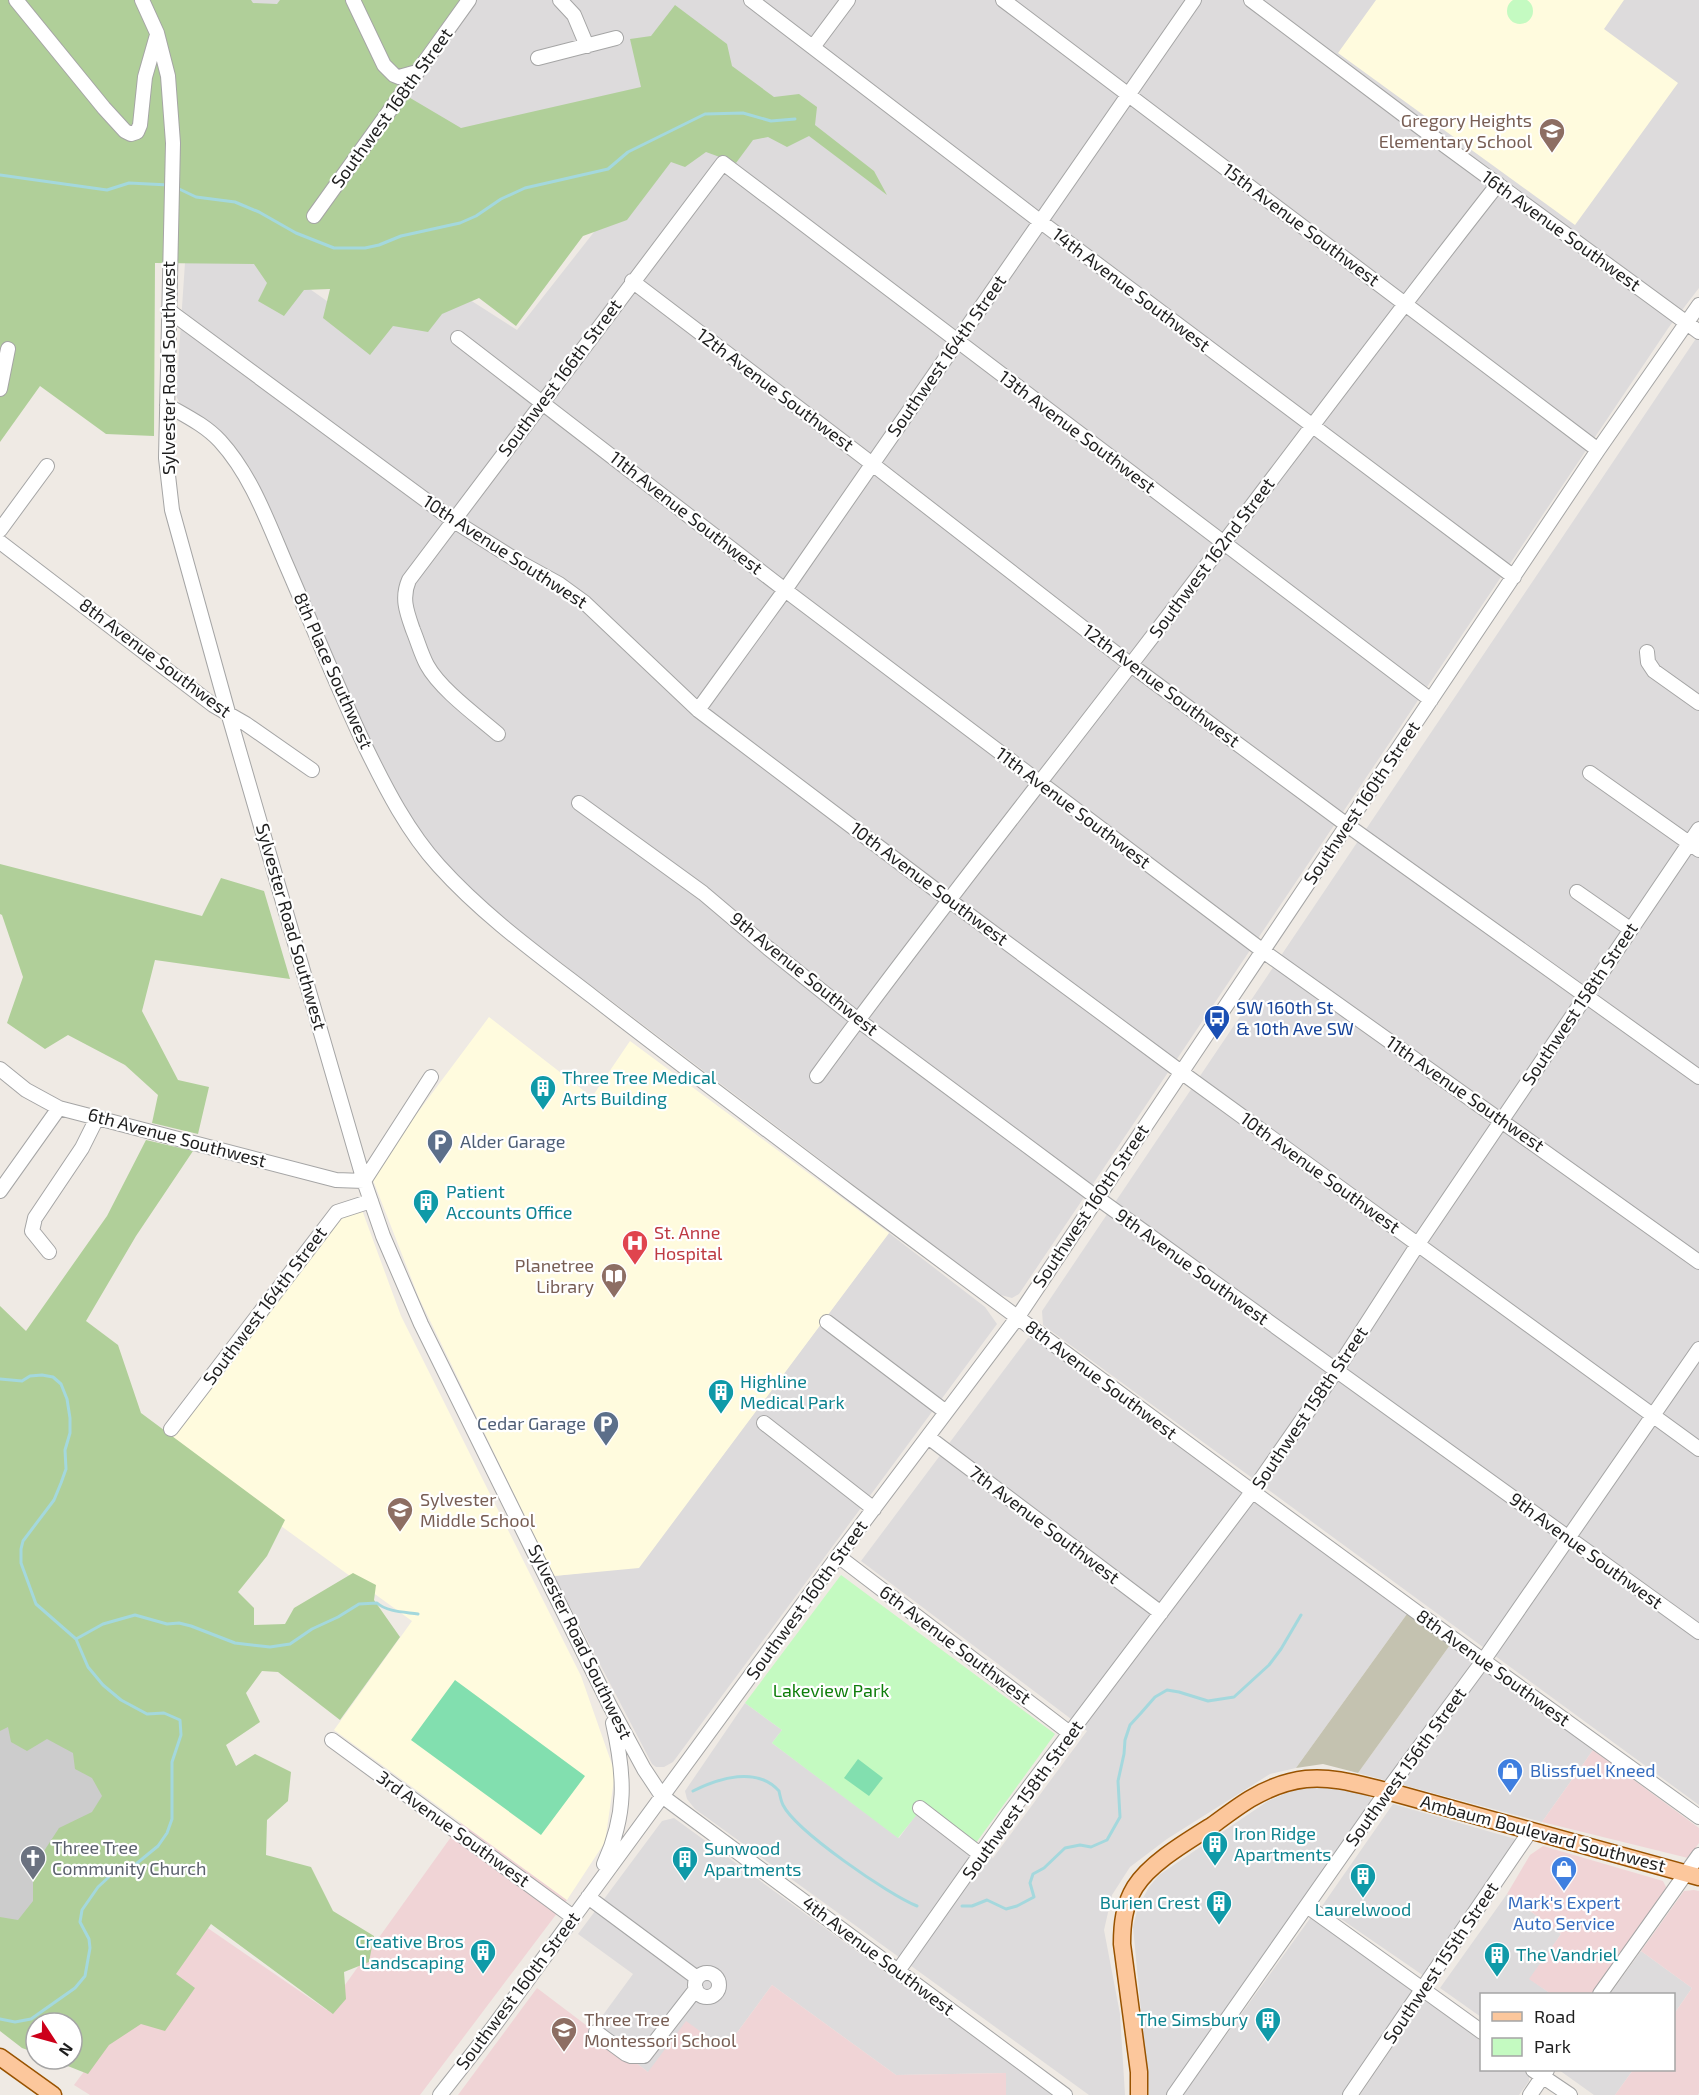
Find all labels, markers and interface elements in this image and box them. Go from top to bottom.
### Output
street label: Southwest 168th Street [326,23,457,192]
place label: Gregory Heights Elementary School [1379,109,1533,152]
school or university icon: Gregory Heights Elementary School [1537,116,1567,154]
street label: 15th Avenue Southwest [1219,158,1384,290]
street label: 16th Avenue Southwest [1478,165,1645,295]
street label: 14th Avenue Southwest [1048,223,1215,356]
street label: Sylvester Road Southwest [157,261,179,475]
street label: Southwest 164th Street [882,270,1010,440]
street label: Southwest 166th Street [493,294,626,460]
street label: 12th Avenue Southwest [693,323,859,455]
street label: 13th Avenue Southwest [995,365,1161,497]
street label: 11th Avenue Southwest [606,446,768,579]
street label: Southwest 162nd Street [1144,473,1279,642]
street label: 10th Avenue Southwest [419,490,592,613]
street label: 8th Place Southwest [290,589,378,752]
street label: 8th Avenue Southwest [75,593,236,722]
street label: 12th Avenue Southwest [1079,619,1245,751]
street label: Southwest 160th Street [1298,717,1424,888]
street label: 11th Avenue Southwest [992,742,1155,873]
street label: 10th Avenue Southwest [846,817,1013,950]
street label: Sylvester Road Southwest [252,821,332,1033]
street label: 9th Avenue Southwest [726,907,883,1040]
street label: Southwest 158th Street [1517,918,1642,1089]
place label: SW 160th St & 10th Ave SW [1236,996,1354,1039]
bus stop icon: SW 160th St & 10th Ave SW [1202,1003,1232,1041]
street label: 11th Avenue Southwest [1382,1030,1549,1156]
place label: Three Tree Medical Arts Building [562,1066,717,1109]
building icon: Three Tree Medical Arts Building [528,1073,558,1111]
street label: 6th Avenue Southwest [86,1103,269,1171]
street label: 10th Avenue Southwest [1237,1107,1405,1237]
street label: Southwest 160th Street [1027,1120,1153,1291]
parking icon: Alder Garage [425,1127,455,1165]
place label: Alder Garage [460,1130,565,1152]
place label: Patient Accounts Office [446,1180,573,1223]
building icon: Patient Accounts Office [411,1187,441,1225]
street label: 9th Avenue Southwest [1112,1203,1274,1329]
place label: St. Anne Hospital [654,1221,723,1264]
street label: Southwest 164th Street [198,1222,331,1389]
hospital icon: St. Anne Hospital [620,1228,650,1266]
place label: Planetree Library [515,1254,594,1297]
library icon: Planetree Library [599,1261,629,1299]
street label: 8th Avenue Southwest [1021,1315,1182,1444]
street label: Southwest 158th Street [1247,1322,1372,1493]
place label: Highline Medical Park [740,1370,845,1413]
building icon: Highline Medical Park [706,1377,736,1415]
parking icon: Cedar Garage [591,1409,621,1447]
place label: Cedar Garage [477,1412,586,1434]
street label: 7th Avenue Southwest [965,1460,1124,1588]
street label: 9th Avenue Southwest [1506,1487,1668,1613]
place label: Sylvester Middle School [420,1488,536,1531]
school or university icon: Sylvester Middle School [385,1495,415,1533]
street label: Southwest 160th Street [741,1515,872,1684]
street label: Sylvester Road Southwest [524,1541,638,1743]
street label: 6th Avenue Southwest [876,1580,1036,1708]
street label: 8th Avenue Southwest [1412,1604,1575,1730]
park label: Lakeview Park [773,1679,889,1701]
street label: Southwest 156th Street [1340,1683,1470,1850]
street label: Southwest 158th Street [957,1715,1087,1883]
shop icon: Blissfuel Kneed [1495,1756,1525,1794]
place label: Blissfuel Kneed [1530,1759,1656,1781]
street label: 3rd Avenue Southwest [373,1765,534,1891]
street label: Ambaum Boulevard Southwest [1418,1790,1668,1876]
place label: Iron Ridge Apartments [1234,1822,1332,1865]
building icon: Iron Ridge Apartments [1200,1829,1230,1867]
place label: Three Tree Community Church [52,1836,206,1879]
place label: Sunwood Apartments [704,1837,802,1880]
church icon: Three Tree Community Church [18,1843,48,1881]
building icon: Sunwood Apartments [670,1844,700,1882]
shop icon: Mark's Expert Auto Service [1549,1854,1579,1892]
building icon: Laurelwood [1348,1861,1378,1899]
street label: Southwest 155th Street [1378,1877,1503,2047]
building icon: Burien Crest [1204,1888,1234,1926]
street label: 4th Avenue Southwest [798,1891,959,2020]
place label: Burien Crest [1100,1891,1200,1913]
place label: Mark's Expert Auto Service [1508,1891,1621,1934]
place label: Laurelwood [1315,1898,1411,1920]
street label: Southwest 160th Street [451,1907,584,2074]
place label: Creative Bros Landscaping [355,1930,464,1973]
building icon: Creative Bros Landscaping [468,1937,498,1975]
building icon: The Vandriel [1482,1940,1512,1978]
place label: The Vandriel [1516,1943,1619,1965]
legend [1480,1993,1675,2071]
building icon: The Simsbury [1253,2005,1283,2043]
text: Road [1534,2005,1575,2027]
place label: Three Tree Montessori School [584,2008,737,2051]
place label: The Simsbury [1137,2008,1248,2030]
north arrow [24,2011,84,2071]
school or university icon: Three Tree Montessori School [549,2015,579,2053]
text: Park [1534,2035,1571,2057]
text: N [55,2040,78,2060]

